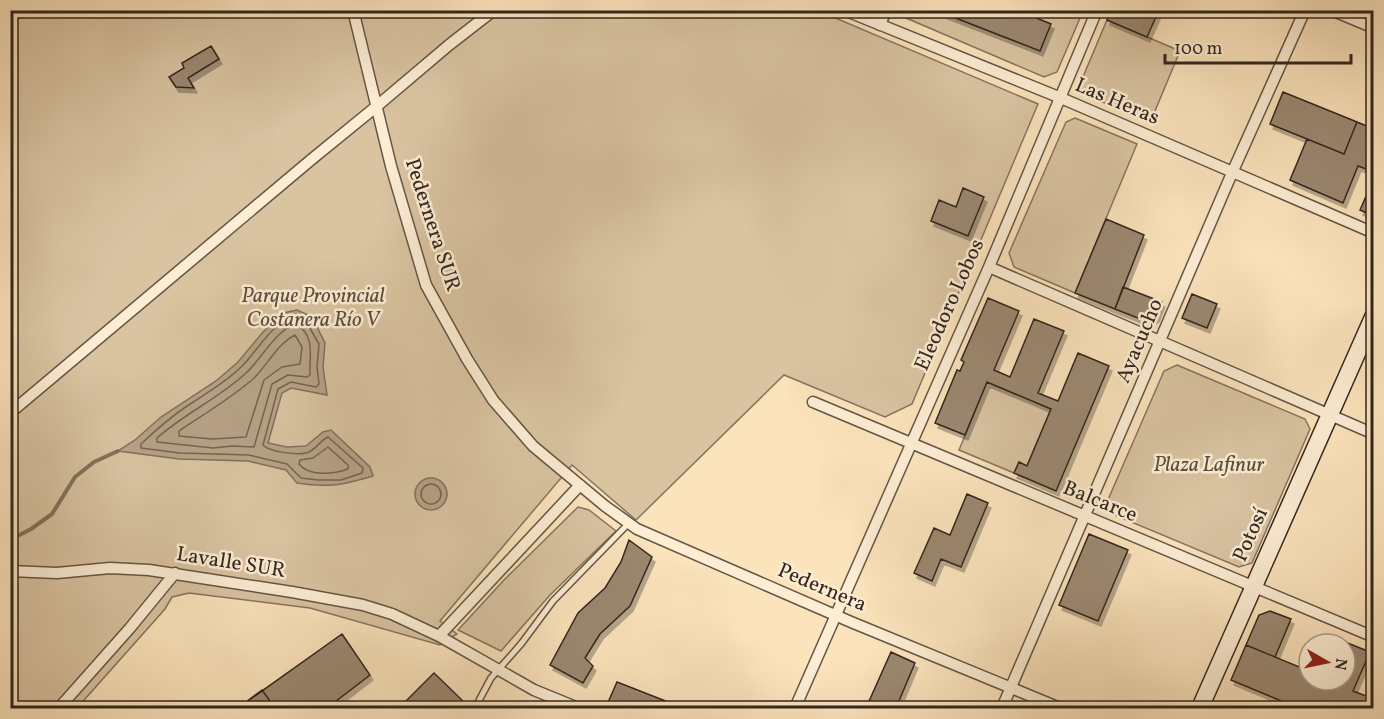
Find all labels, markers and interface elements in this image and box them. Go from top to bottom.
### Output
scale bar [1165,27,1351,65]
text: 100 m [1174,37,1223,62]
street label: Las Heras [1070,71,1164,133]
street label: Pedernera SUR [397,155,467,295]
street label: Eleodoro Lobos [908,234,992,376]
park label: Parque Provincial Costanera Río V [241,282,385,335]
street label: Ayacucho [1109,294,1171,388]
park label: Plaza Lafinur [1153,451,1265,480]
street label: Balcarce [1058,474,1142,530]
street label: Potosí [1226,503,1276,567]
street label: Lavalle SUR [174,540,288,586]
street label: Pedernera [773,556,871,620]
north arrow [1297,632,1357,692]
text: N [1328,657,1352,672]

